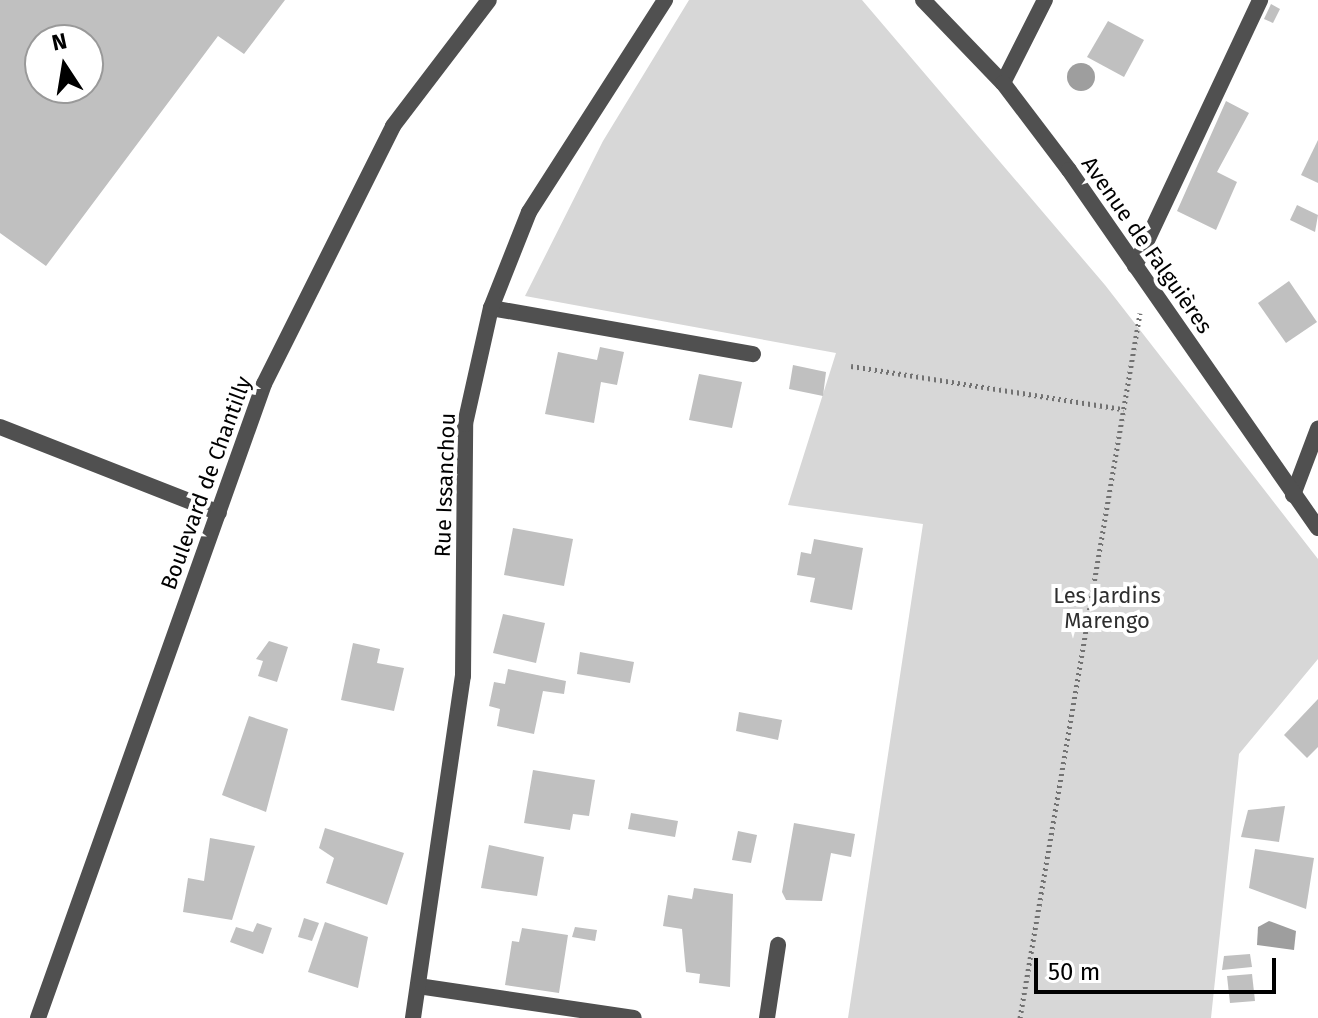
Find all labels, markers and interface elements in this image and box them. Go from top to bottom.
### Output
north arrow [24,24,104,104]
text: N [49,27,69,57]
street label: Avenue de Falguières [1076,151,1218,339]
street label: Boulevard de Chantilly [155,373,257,593]
street label: Rue Issanchou [429,412,461,558]
park label: Les Jardins Marengo [1053,582,1161,634]
scale bar [1038,942,1280,992]
text: 50 m [1048,958,1100,986]

